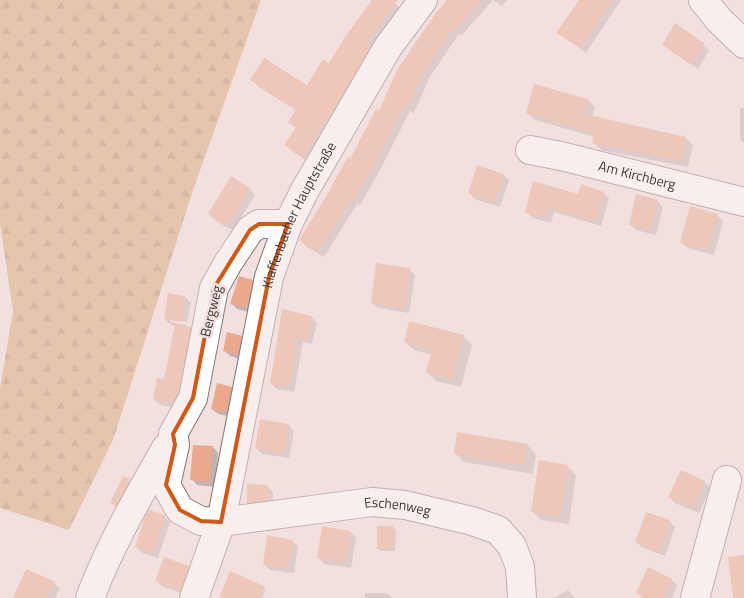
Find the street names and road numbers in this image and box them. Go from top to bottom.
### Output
street label: Klaffenbacher Hauptstraße [256,138,341,290]
street label: Am Kirchberg [596,155,678,194]
street label: Bergweg [194,283,227,339]
street label: Eschenweg [363,491,433,521]

